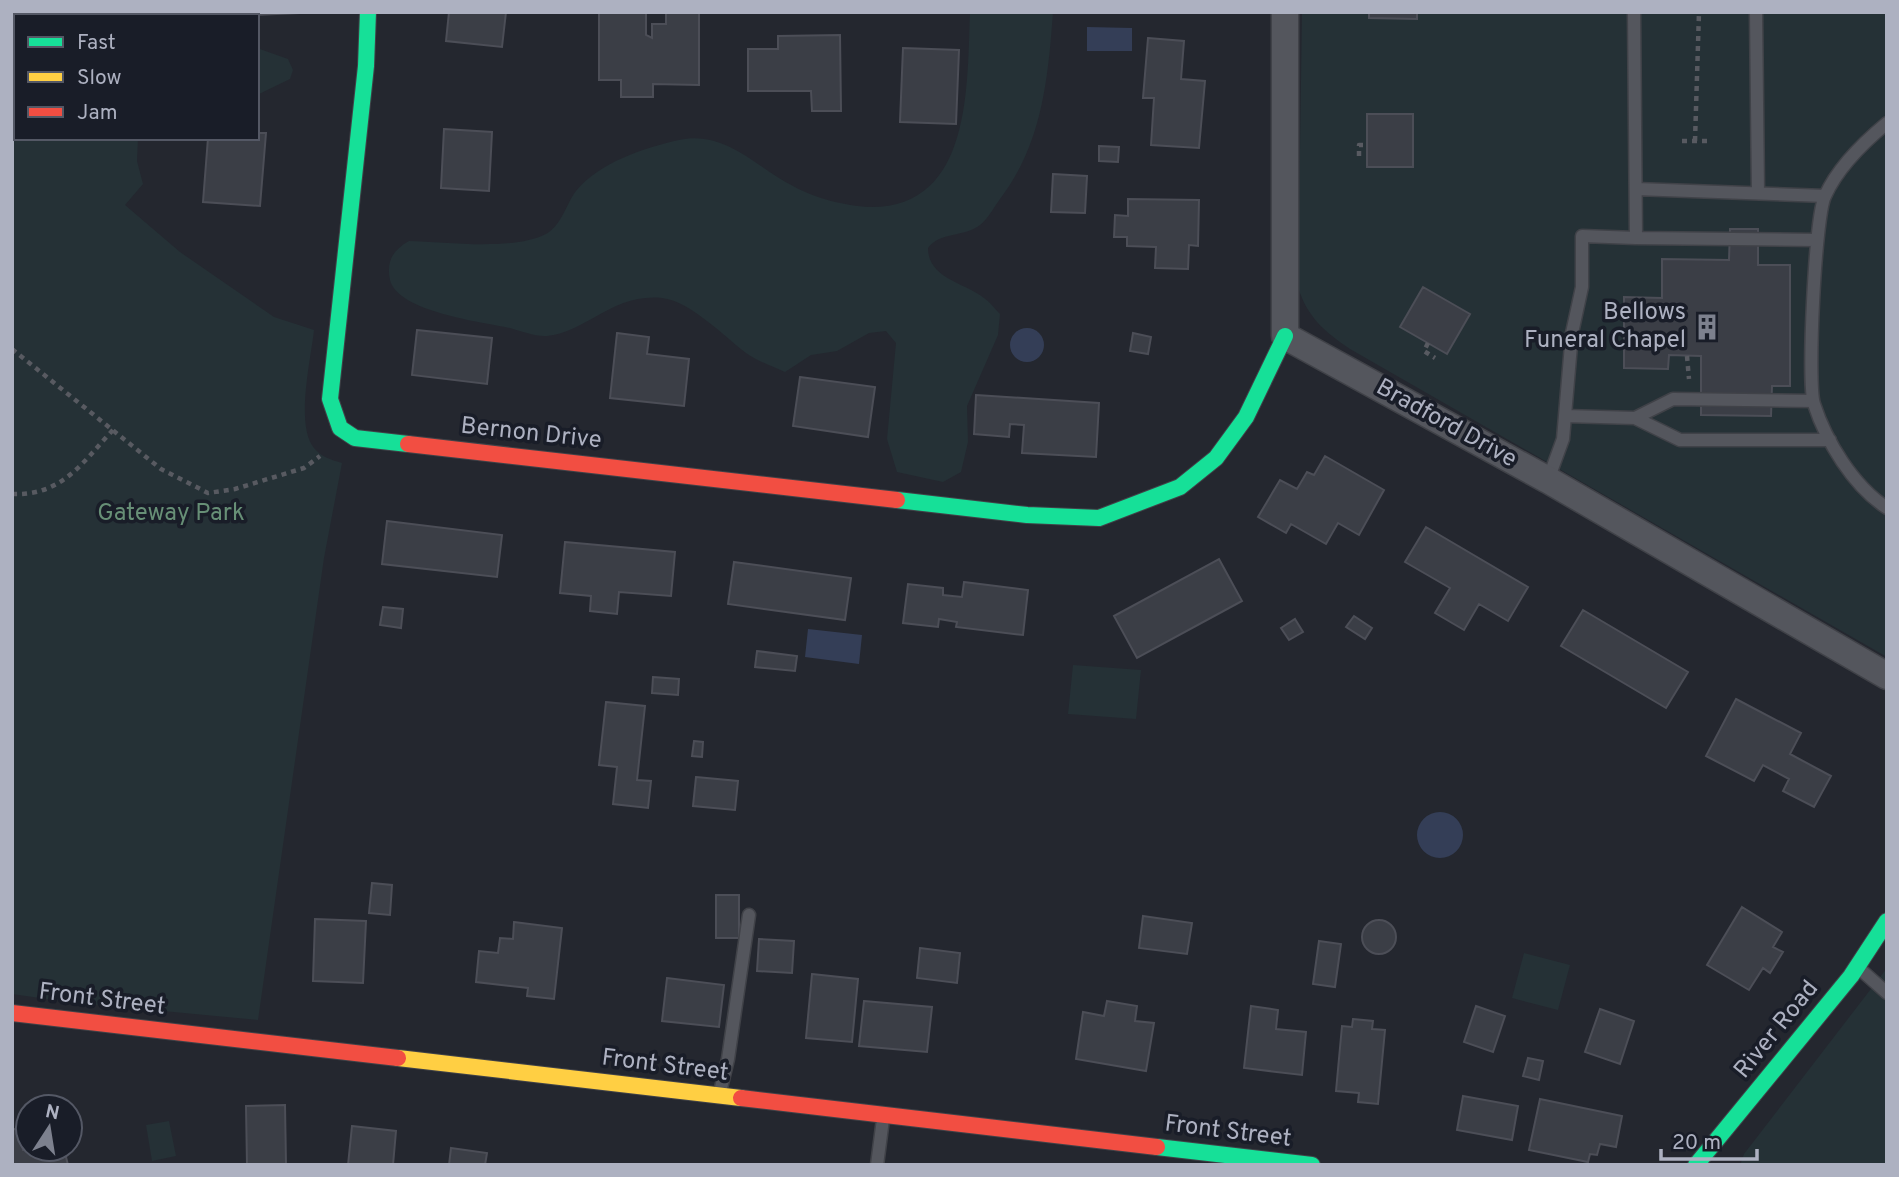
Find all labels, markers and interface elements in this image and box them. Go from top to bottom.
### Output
legend [14,14,259,140]
text: Fast [77,30,116,57]
text: Slow [77,65,122,92]
text: Jam [77,100,118,127]
place label: Bellows Funeral Chapel [1524,298,1686,356]
building icon: Bellows Funeral Chapel [1692,312,1722,342]
street label: Bradford Drive [1370,373,1522,475]
street label: Bernon Drive [459,412,603,456]
park label: Gateway Park [97,499,245,529]
street label: River Road [1728,975,1826,1085]
street label: Front Street [37,977,167,1023]
street label: Front Street [600,1043,730,1089]
north arrow [14,1093,84,1163]
text: N [43,1100,61,1126]
street label: Front Street [1163,1109,1293,1155]
scale bar [1661,1118,1757,1162]
text: 20 m [1672,1130,1721,1157]

